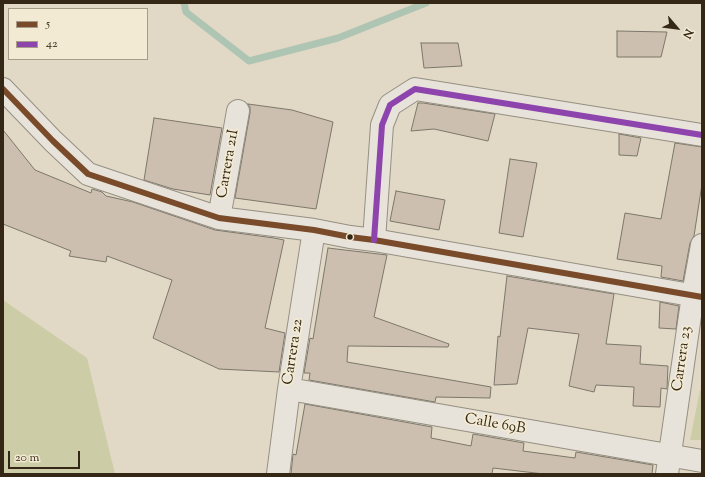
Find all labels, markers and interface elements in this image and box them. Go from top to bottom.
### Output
legend [8,8,148,60]
north arrow [657,8,697,48]
text: 5 [46,15,50,33]
text: N [678,26,697,41]
text: 42 [46,35,58,53]
street label: Carrera 21I [214,128,244,200]
unlabelled marker [345,232,355,242]
street label: Carrera 22 [280,318,308,386]
street label: Carrera 23 [670,325,696,393]
street label: Calle 69B [463,411,527,439]
scale bar [10,443,82,469]
text: 20 m [15,449,39,467]

